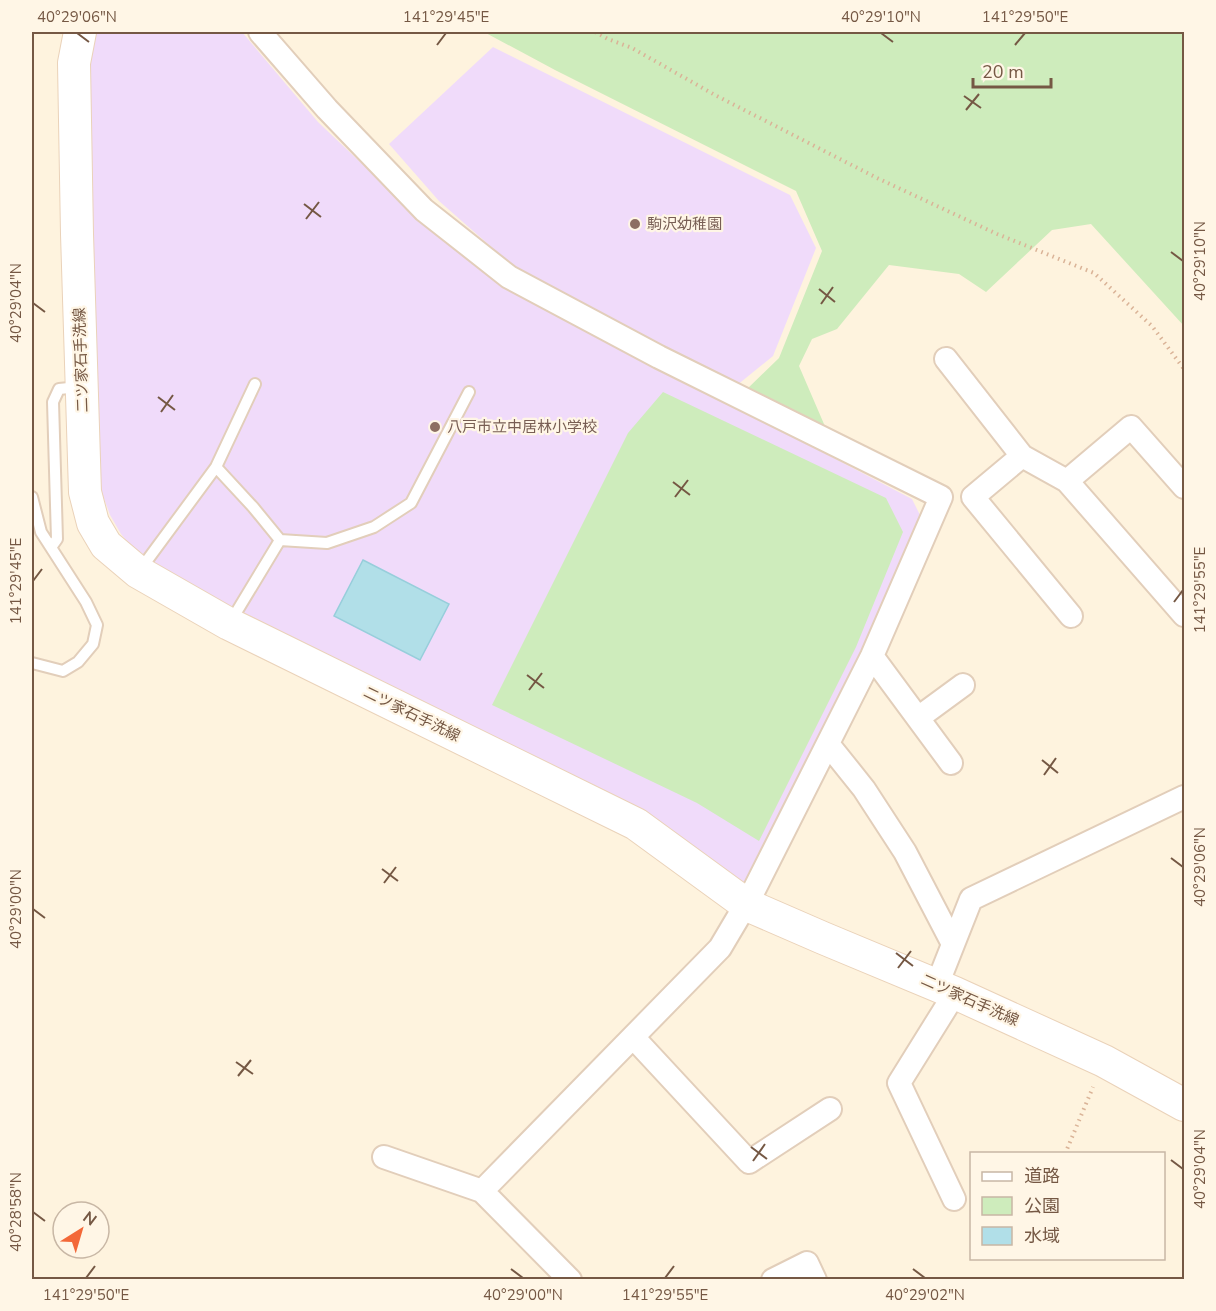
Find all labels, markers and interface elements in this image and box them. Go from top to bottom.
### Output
text: 40°29'06"N [37,7,117,27]
text: 141°29'45"E [403,7,489,27]
text: 40°29'10"N [841,7,921,27]
text: 141°29'50"E [982,7,1068,27]
scale bar [973,51,1051,89]
text: 20 m [982,60,1024,84]
place label: 駒沢幼稚園 [647,214,722,234]
marker: 駒沢幼稚園 [628,217,642,231]
text: 40°29'10"N [1190,221,1210,301]
text: 40°29'04"N [6,263,26,343]
street label: 二ツ家石手洗線 [69,307,93,413]
place label: 八戸市立中居林小学校 [447,417,597,437]
marker: 八戸市立中居林小学校 [428,420,442,434]
text: 141°29'45"E [6,538,26,624]
text: 141°29'55"E [1190,547,1210,633]
street label: 二ツ家石手洗線 [360,682,464,746]
text: 40°29'06"N [1190,827,1210,907]
text: 40°29'00"N [6,869,26,949]
street label: 二ツ家石手洗線 [918,970,1022,1030]
text: 40°29'04"N [1190,1129,1210,1209]
legend [970,1152,1165,1260]
text: 道路 [1024,1164,1060,1188]
text: 40°28'58"N [6,1172,26,1252]
text: 公園 [1024,1194,1060,1218]
north arrow [51,1200,111,1260]
text: N [78,1206,101,1231]
text: 水域 [1024,1224,1060,1248]
text: 141°29'50"E [43,1285,129,1305]
text: 40°29'00"N [483,1285,563,1305]
text: 141°29'55"E [622,1285,708,1305]
text: 40°29'02"N [885,1285,965,1305]

